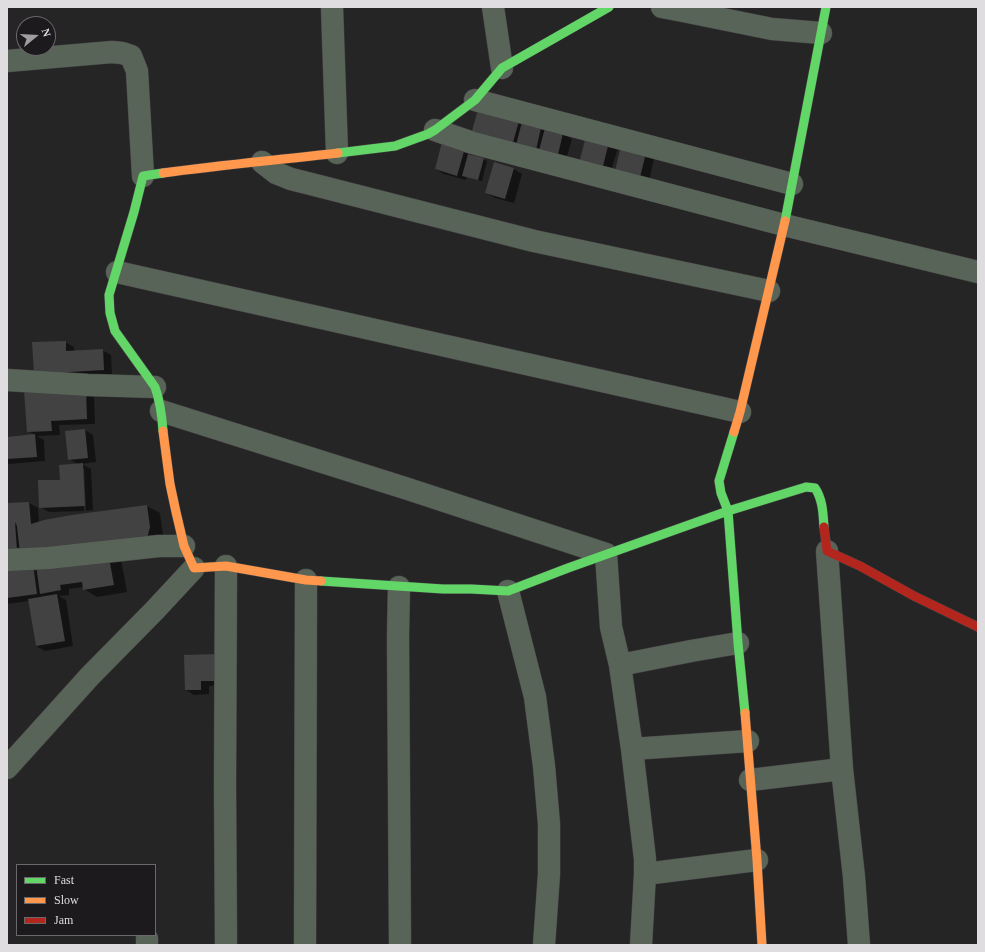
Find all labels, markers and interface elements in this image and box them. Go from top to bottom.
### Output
north arrow [16,16,56,56]
text: N [40,27,53,38]
legend [16,864,156,936]
text: Fast [54,873,74,887]
text: Slow [54,893,79,907]
text: Jam [54,913,73,927]

